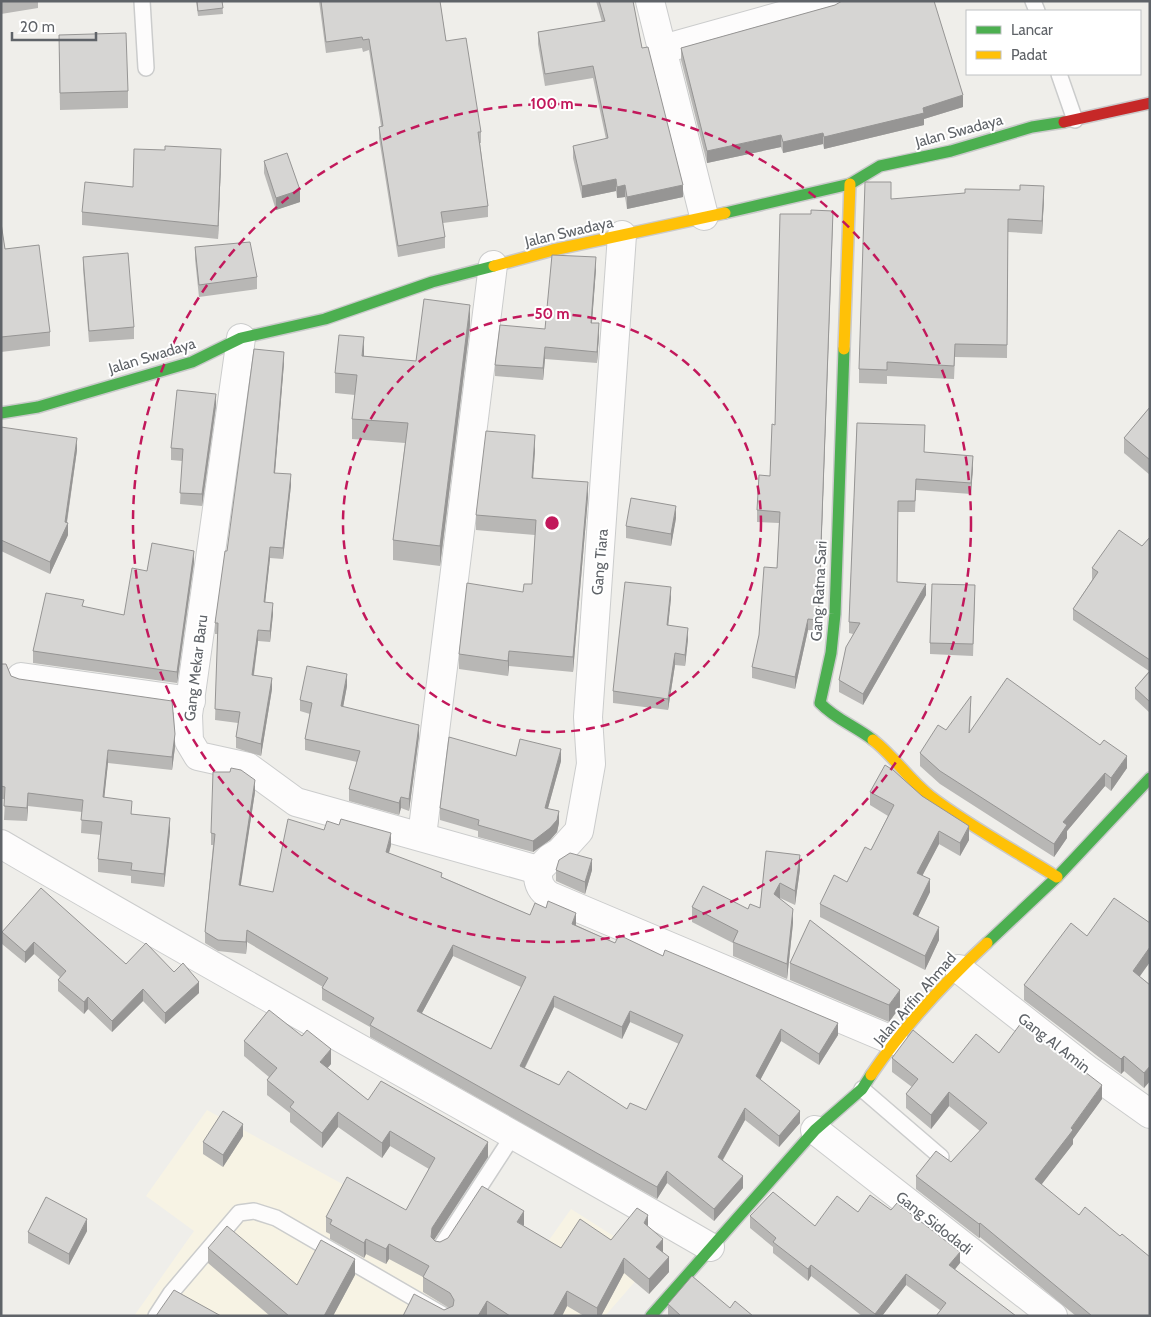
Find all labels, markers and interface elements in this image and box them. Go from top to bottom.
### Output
scale bar [12,10,96,42]
legend [966,10,1141,75]
text: 20 m [20,18,55,36]
text: Lancar [1011,21,1053,39]
text: Padat [1011,46,1047,64]
text: 100 m [530,95,574,113]
street label: Jalan Swadaya [912,110,1006,152]
street label: Jalan Swadaya [522,213,616,251]
text: 50 m [534,305,570,323]
street label: Jalan Swadaya [105,334,198,378]
centre of rings [543,514,561,532]
street label: Gang Tiara [588,527,612,596]
street label: Gang Ratna Sari [807,540,831,642]
street label: Gang Mekar Baru [181,614,211,722]
street label: Jalan Arifin Ahmad [869,949,960,1050]
street label: Gang Al Amin [1014,1009,1094,1077]
street label: Gang Sidodadi [892,1188,976,1258]

